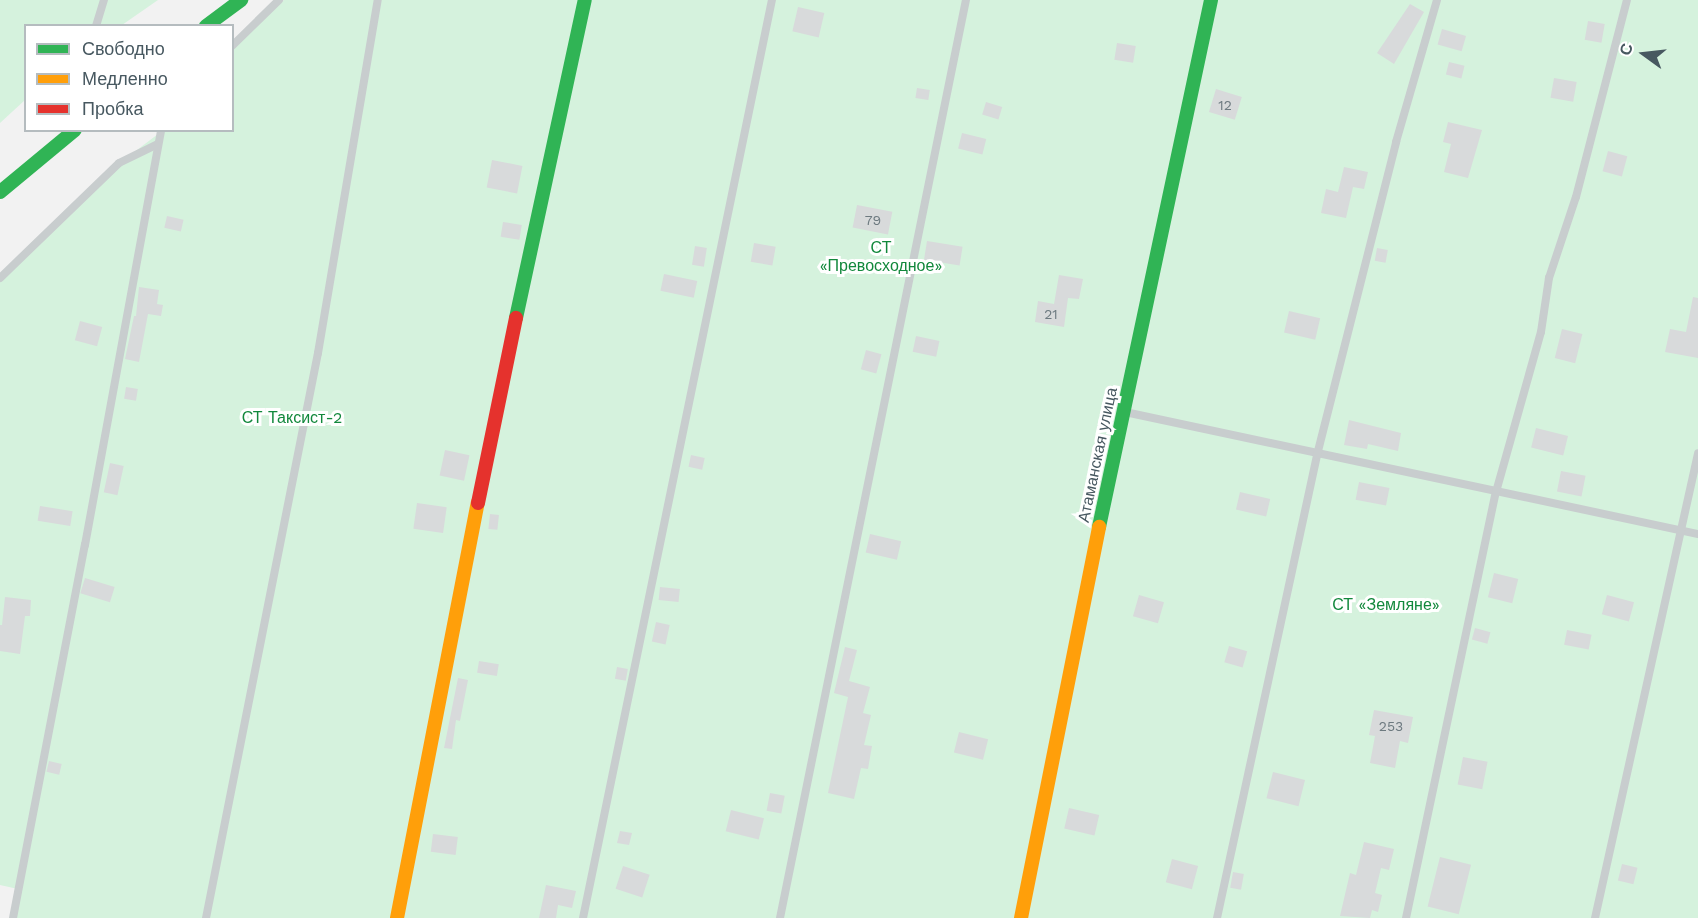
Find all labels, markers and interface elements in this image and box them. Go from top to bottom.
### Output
legend [24,24,234,132]
north arrow [1614,24,1674,84]
text: Свободно [82,38,165,59]
text: С [1615,41,1637,57]
text: Медленно [82,68,168,89]
house number: 12 [1218,97,1232,113]
text: Пробка [82,98,144,119]
house number: 79 [865,212,881,228]
park label: СТ «Превосходное» [820,238,942,276]
house number: 21 [1044,306,1058,322]
street label: Атаманская улица [1074,386,1122,524]
park label: СТ Таксист-2 [242,408,342,428]
park label: СТ «Земляне» [1332,595,1440,615]
house number: 253 [1379,718,1403,734]

